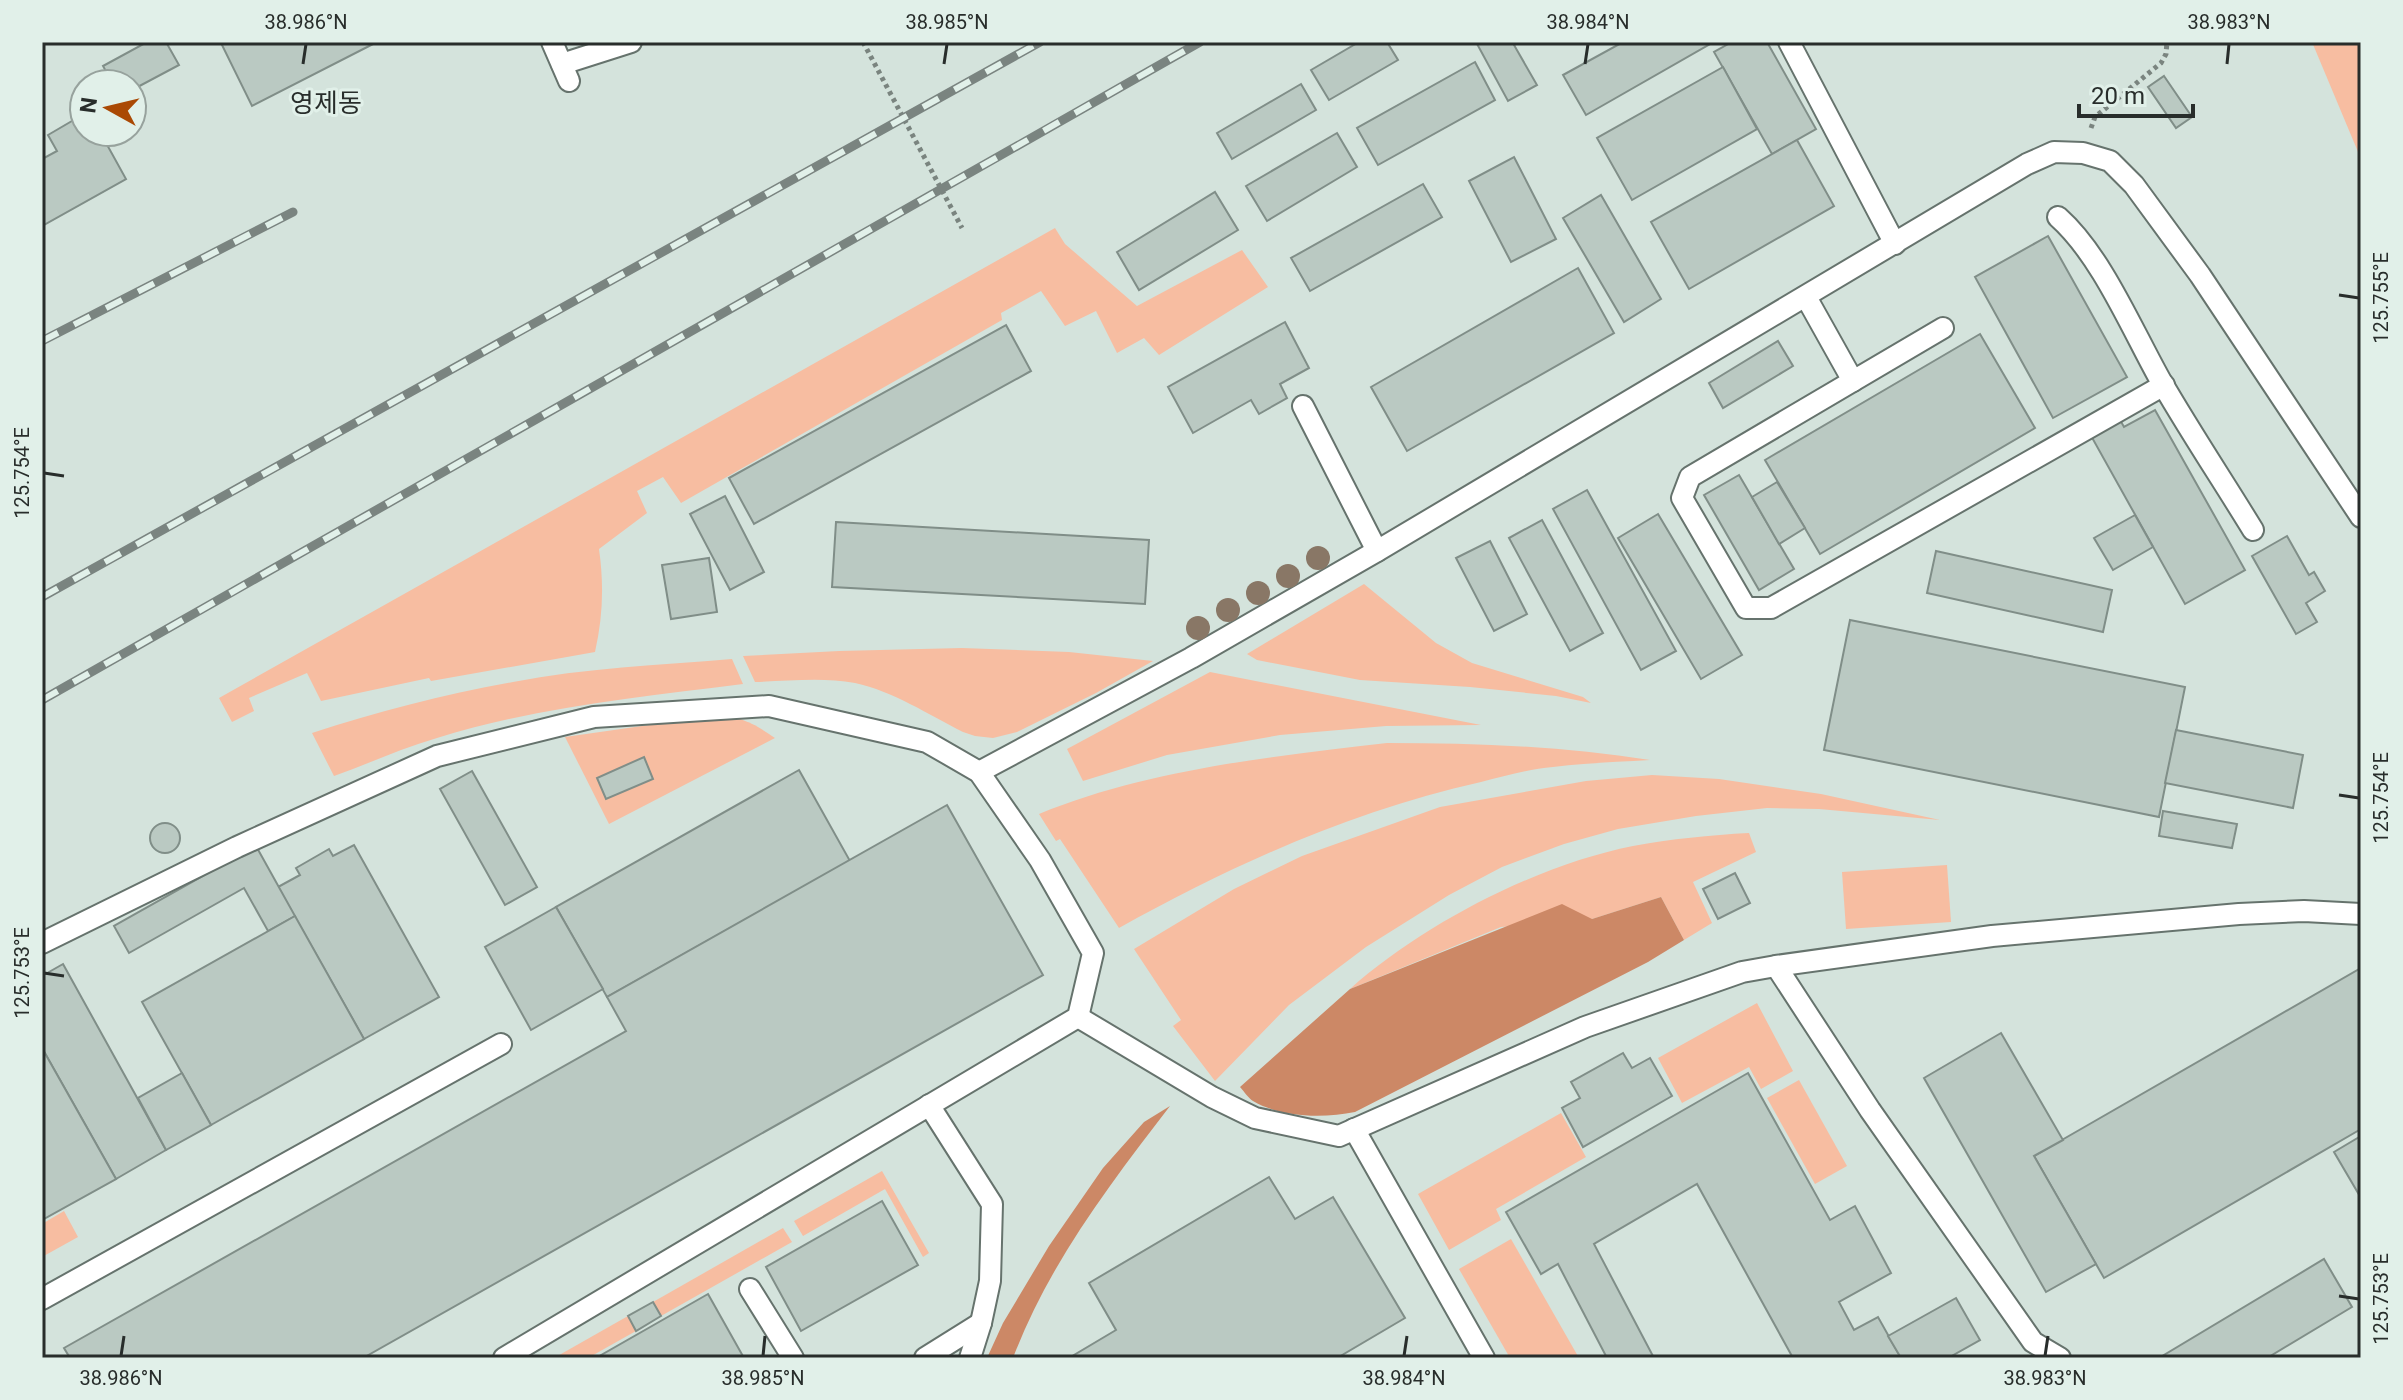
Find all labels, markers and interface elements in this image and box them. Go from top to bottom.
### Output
text: 38.986°N [264,10,348,34]
text: 38.985°N [905,10,989,34]
text: 38.984°N [1546,10,1630,34]
text: 38.983°N [2187,10,2271,34]
north arrow [68,68,148,148]
scale bar [2079,68,2193,118]
text: 20 m [2091,82,2145,110]
district label: 영제동 [290,88,362,118]
text: N [75,96,102,115]
text: 125.755°E [2369,252,2393,344]
text: 125.754°E [10,427,34,519]
text: 125.754°E [2369,752,2393,844]
text: 125.753°E [10,927,34,1019]
text: 125.753°E [2369,1253,2393,1345]
text: 38.986°N [79,1366,163,1390]
text: 38.985°N [721,1366,805,1390]
text: 38.984°N [1362,1366,1446,1390]
text: 38.983°N [2003,1366,2087,1390]

